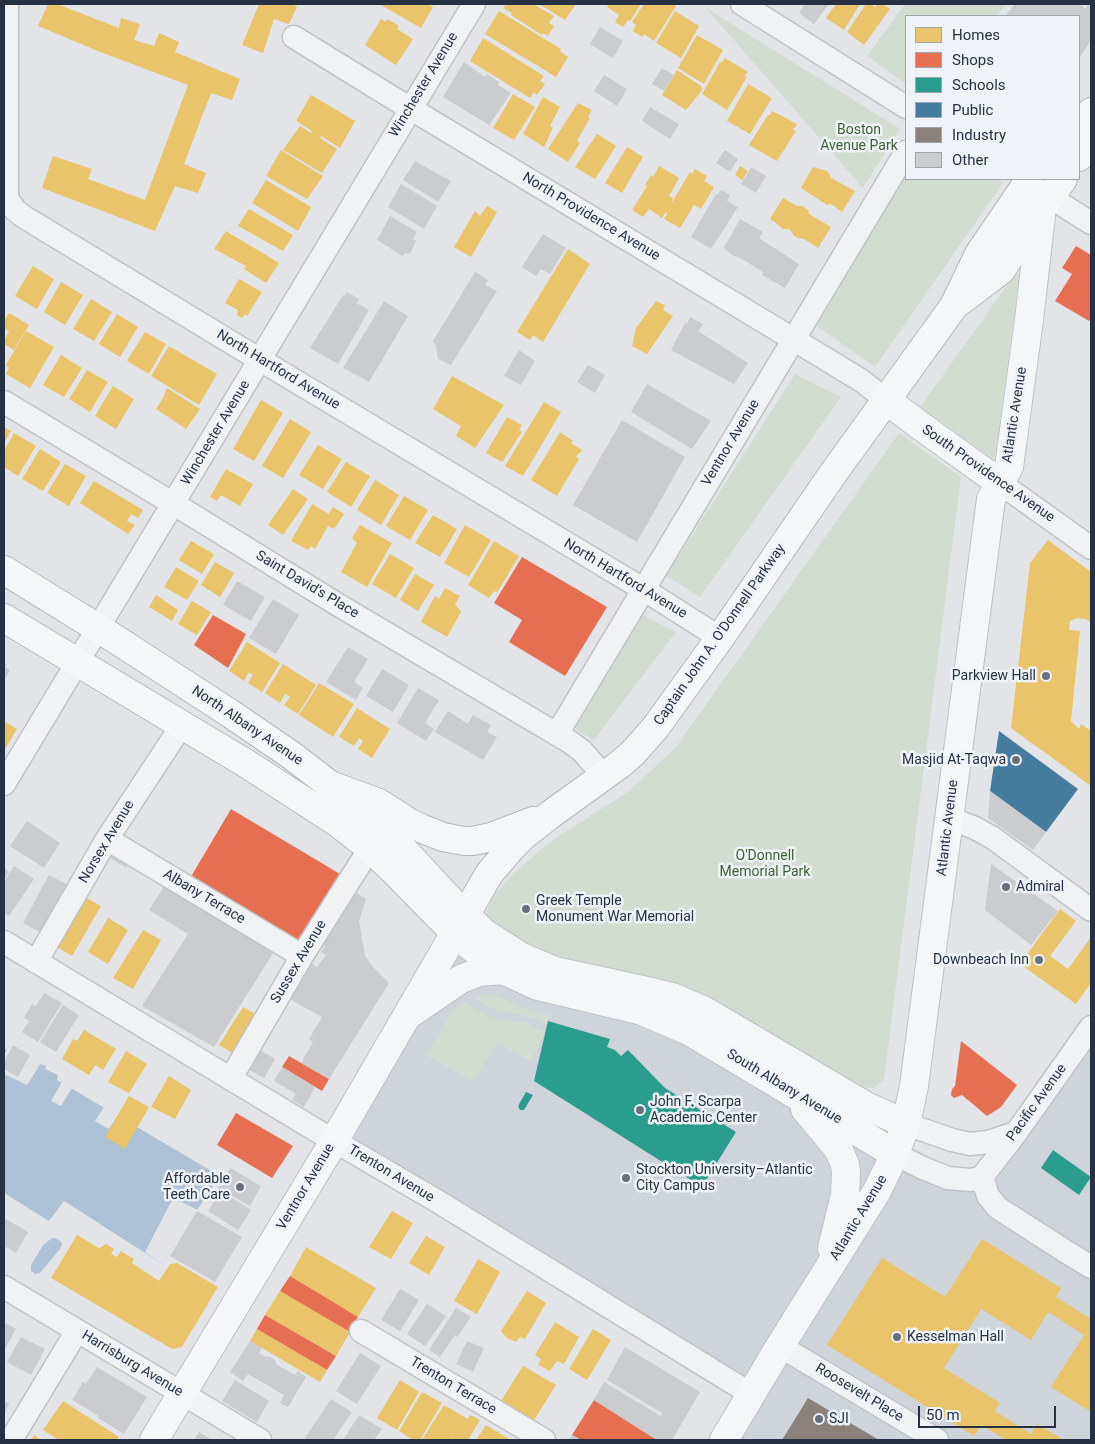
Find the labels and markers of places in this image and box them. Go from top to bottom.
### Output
place label: Parkview Hall [952,668,1036,684]
marker: Parkview Hall [1040,670,1052,682]
place label: Masjid At-Taqwa [902,752,1006,768]
marker: Masjid At-Taqwa [1010,754,1022,766]
place label: Admiral [1016,879,1064,895]
marker: Admiral [1000,881,1012,893]
place label: Greek Temple Monument War Memorial [536,893,694,926]
marker: Greek Temple Monument War Memorial [520,903,532,915]
place label: Downbeach Inn [933,952,1029,968]
marker: Downbeach Inn [1033,954,1045,966]
place label: John F. Scarpa Academic Center [650,1094,757,1126]
marker: John F. Scarpa Academic Center [634,1104,646,1116]
place label: Stockton University–Atlantic City Campus [636,1162,813,1194]
place label: Affordable Teeth Care [163,1171,230,1204]
marker: Stockton University–Atlantic City Campus [620,1172,632,1184]
marker: Affordable Teeth Care [234,1181,246,1193]
place label: Kesselman Hall [907,1329,1004,1345]
marker: Kesselman Hall [891,1331,903,1343]
place label: SJI [829,1411,849,1427]
marker: SJI [813,1413,825,1425]

